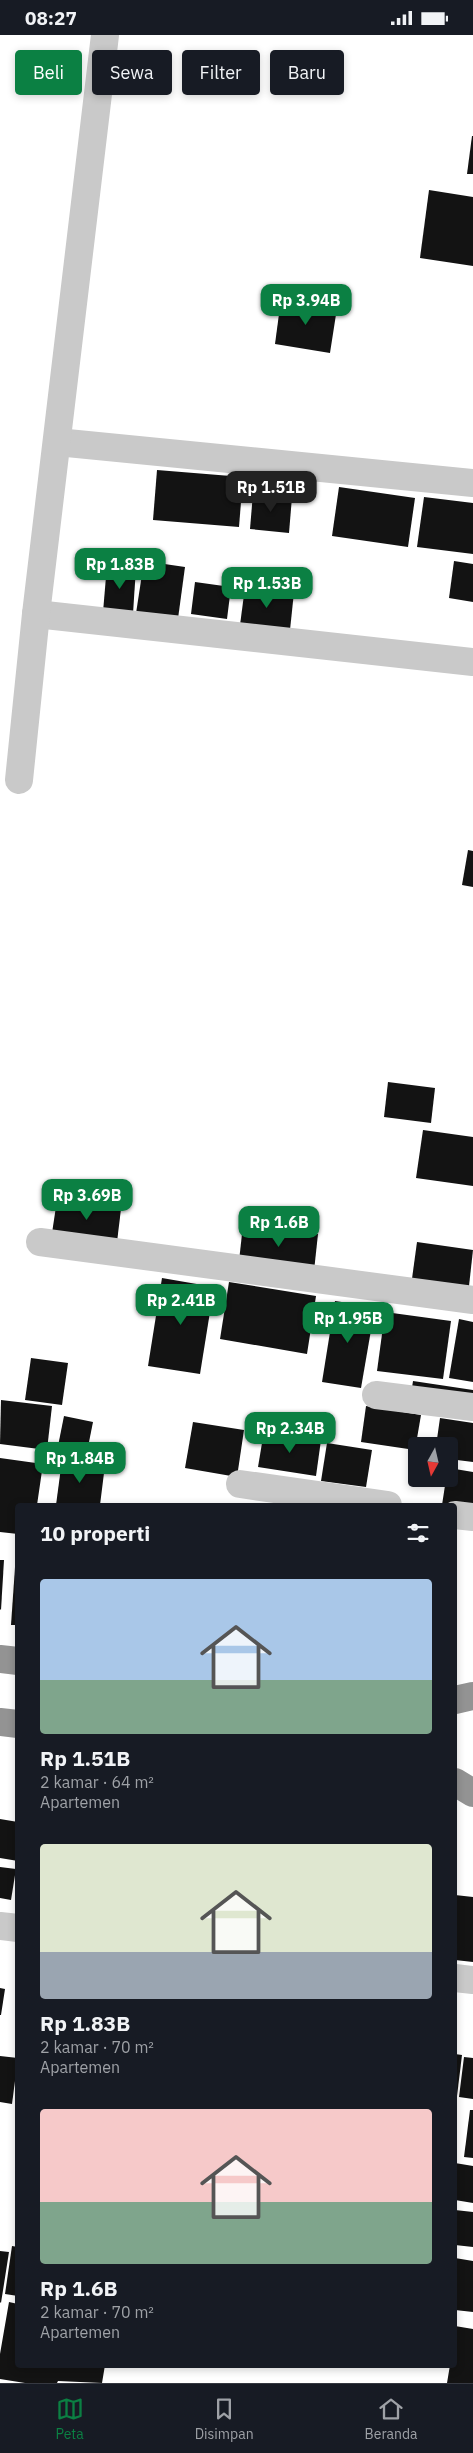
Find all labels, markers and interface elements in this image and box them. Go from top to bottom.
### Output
text: 08:27 [25,6,77,30]
chip: Beli [15,50,82,95]
chip: Sewa [92,50,172,95]
chip: Filter [182,50,260,95]
chip: Baru [270,50,344,95]
pin: Rp 3.94B [254,283,358,326]
text: Rp 3.94B [272,290,340,310]
pin: Rp 1.51B [219,471,323,513]
text: Rp 1.51B [237,477,305,497]
pin: Rp 1.83B [68,547,172,590]
text: Rp 1.83B [86,554,154,574]
pin: Rp 1.53B [215,567,319,609]
text: Rp 1.53B [233,573,301,593]
pin: Rp 3.69B [35,1179,139,1221]
text: Rp 3.69B [53,1185,121,1205]
pin: Rp 1.6B [233,1205,325,1248]
text: Rp 1.6B [249,1212,309,1232]
pin: Rp 2.41B [129,1283,233,1326]
text: Rp 2.41B [147,1290,215,1310]
pin: Rp 1.95B [296,1301,400,1344]
text: Rp 1.95B [314,1308,382,1328]
pin: Rp 2.34B [238,1411,342,1454]
text: Rp 2.34B [256,1418,324,1438]
north arrow [408,1437,458,1487]
map controls [408,1437,458,1487]
pin: Rp 1.84B [28,1441,132,1484]
text: Rp 1.84B [46,1448,114,1468]
text: 10 properti [40,1519,150,1547]
icon: filters [404,1519,432,1547]
icon: home [191,1612,281,1702]
text: Rp 1.51B [40,1744,130,1772]
text: 2 kamar · 64 m² [40,1772,154,1792]
text: Apartemen [40,1792,120,1812]
icon: home [191,1877,281,1967]
text: Rp 1.83B [40,2009,130,2037]
text: 2 kamar · 70 m² [40,2037,154,2057]
text: Apartemen [40,2057,120,2077]
icon: home [191,2142,281,2232]
text: Rp 1.6B [40,2274,118,2302]
text: 2 kamar · 70 m² [40,2302,154,2322]
text: Apartemen [40,2322,120,2342]
tab: Peta [55,2395,84,2443]
tab: Disimpan [195,2395,254,2443]
tab: Beranda [365,2395,418,2443]

